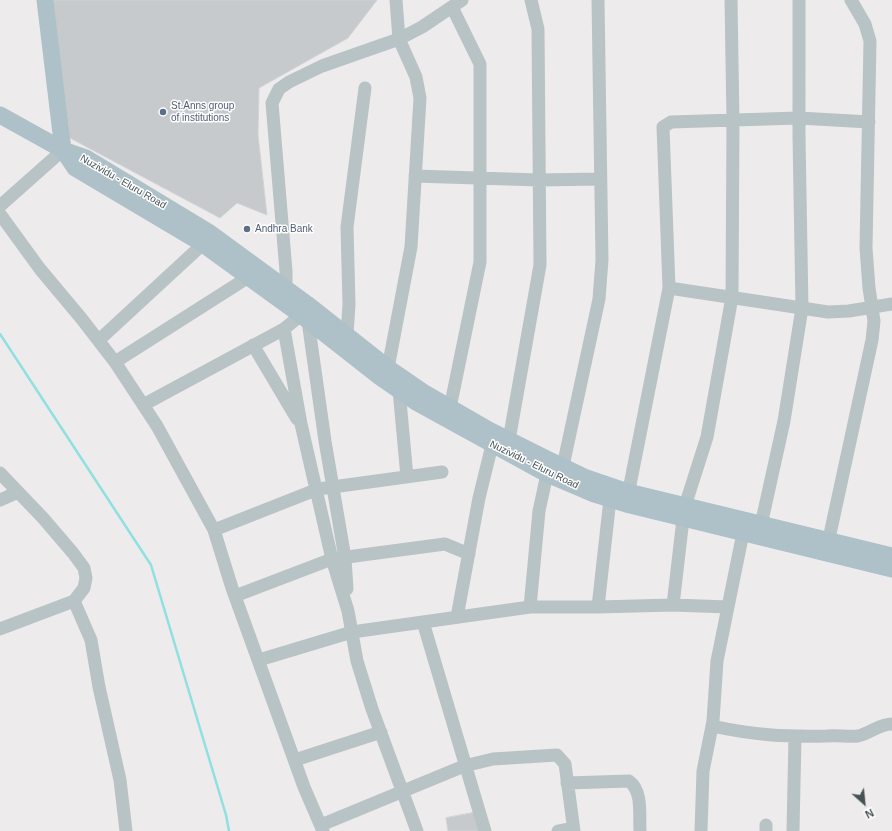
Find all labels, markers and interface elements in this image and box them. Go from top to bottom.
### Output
place label: St.Anns group of institutions [171,100,234,124]
marker: St.Anns group of institutions [158,107,168,117]
street label: Nuzividu - Eluru Road [78,152,168,212]
place label: Andhra Bank [255,223,313,235]
marker: Andhra Bank [242,224,252,234]
street label: Nuzividu - Eluru Road [488,438,580,492]
north arrow [844,783,884,823]
text: N [863,807,876,821]

